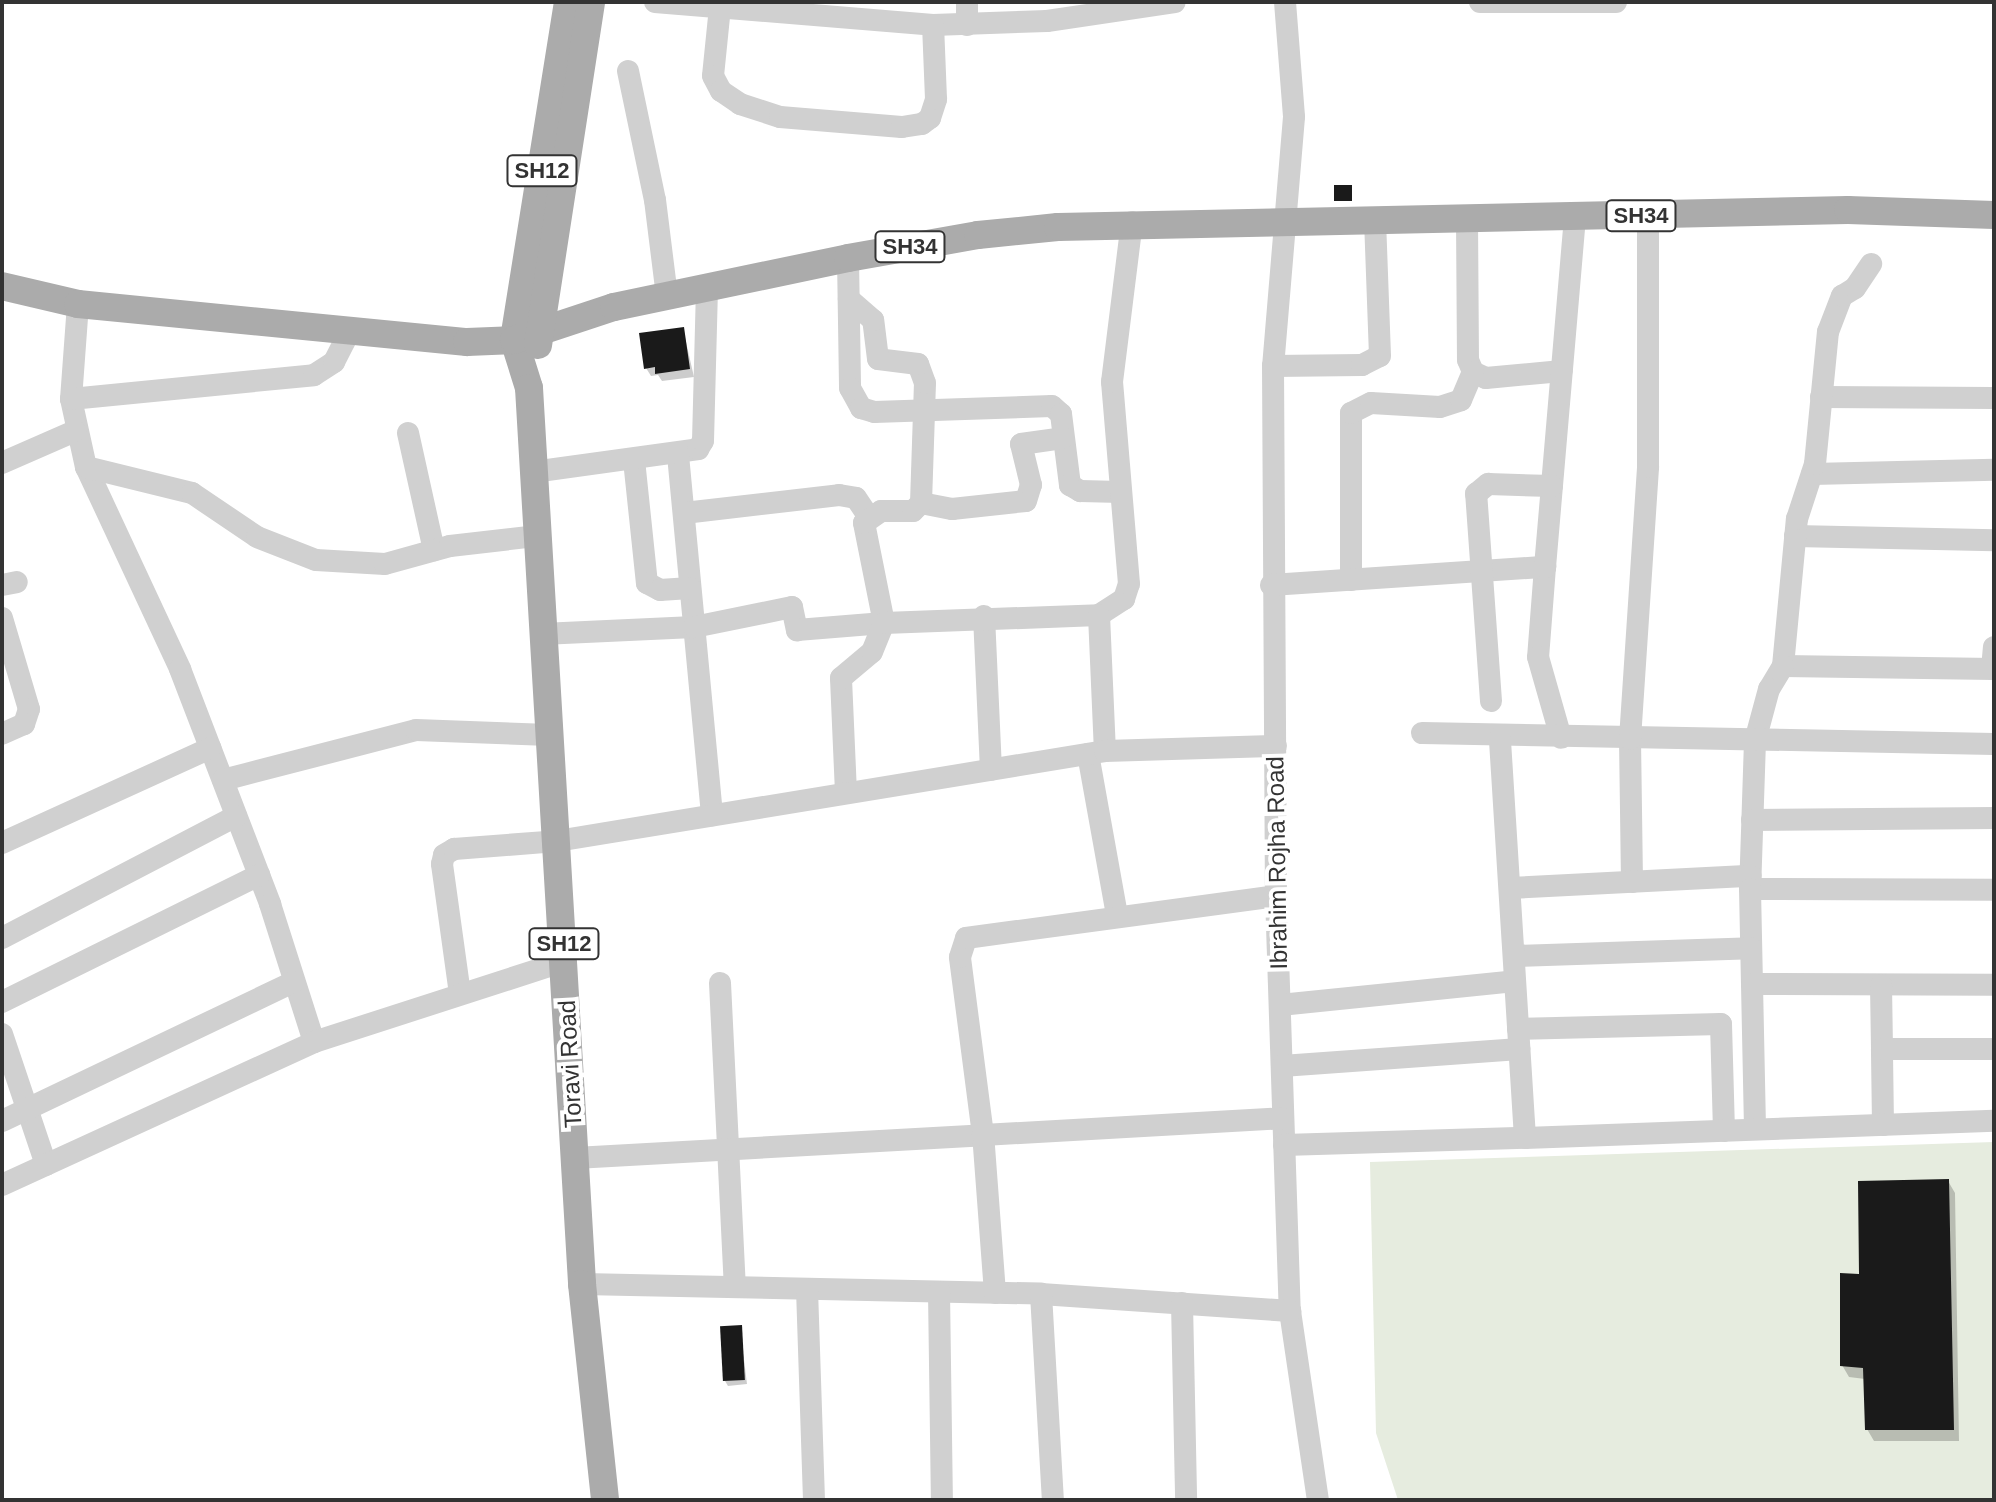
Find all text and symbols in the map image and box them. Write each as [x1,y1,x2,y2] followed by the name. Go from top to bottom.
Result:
[506,153,578,189] road number: SH12
[1605,198,1677,234] road number: SH34
[874,229,946,265] road number: SH34
[1261,756,1293,970] street label: Ibrahim Rojha Road
[528,926,600,962] road number: SH12
[552,999,588,1129] street label: Toravi Road

